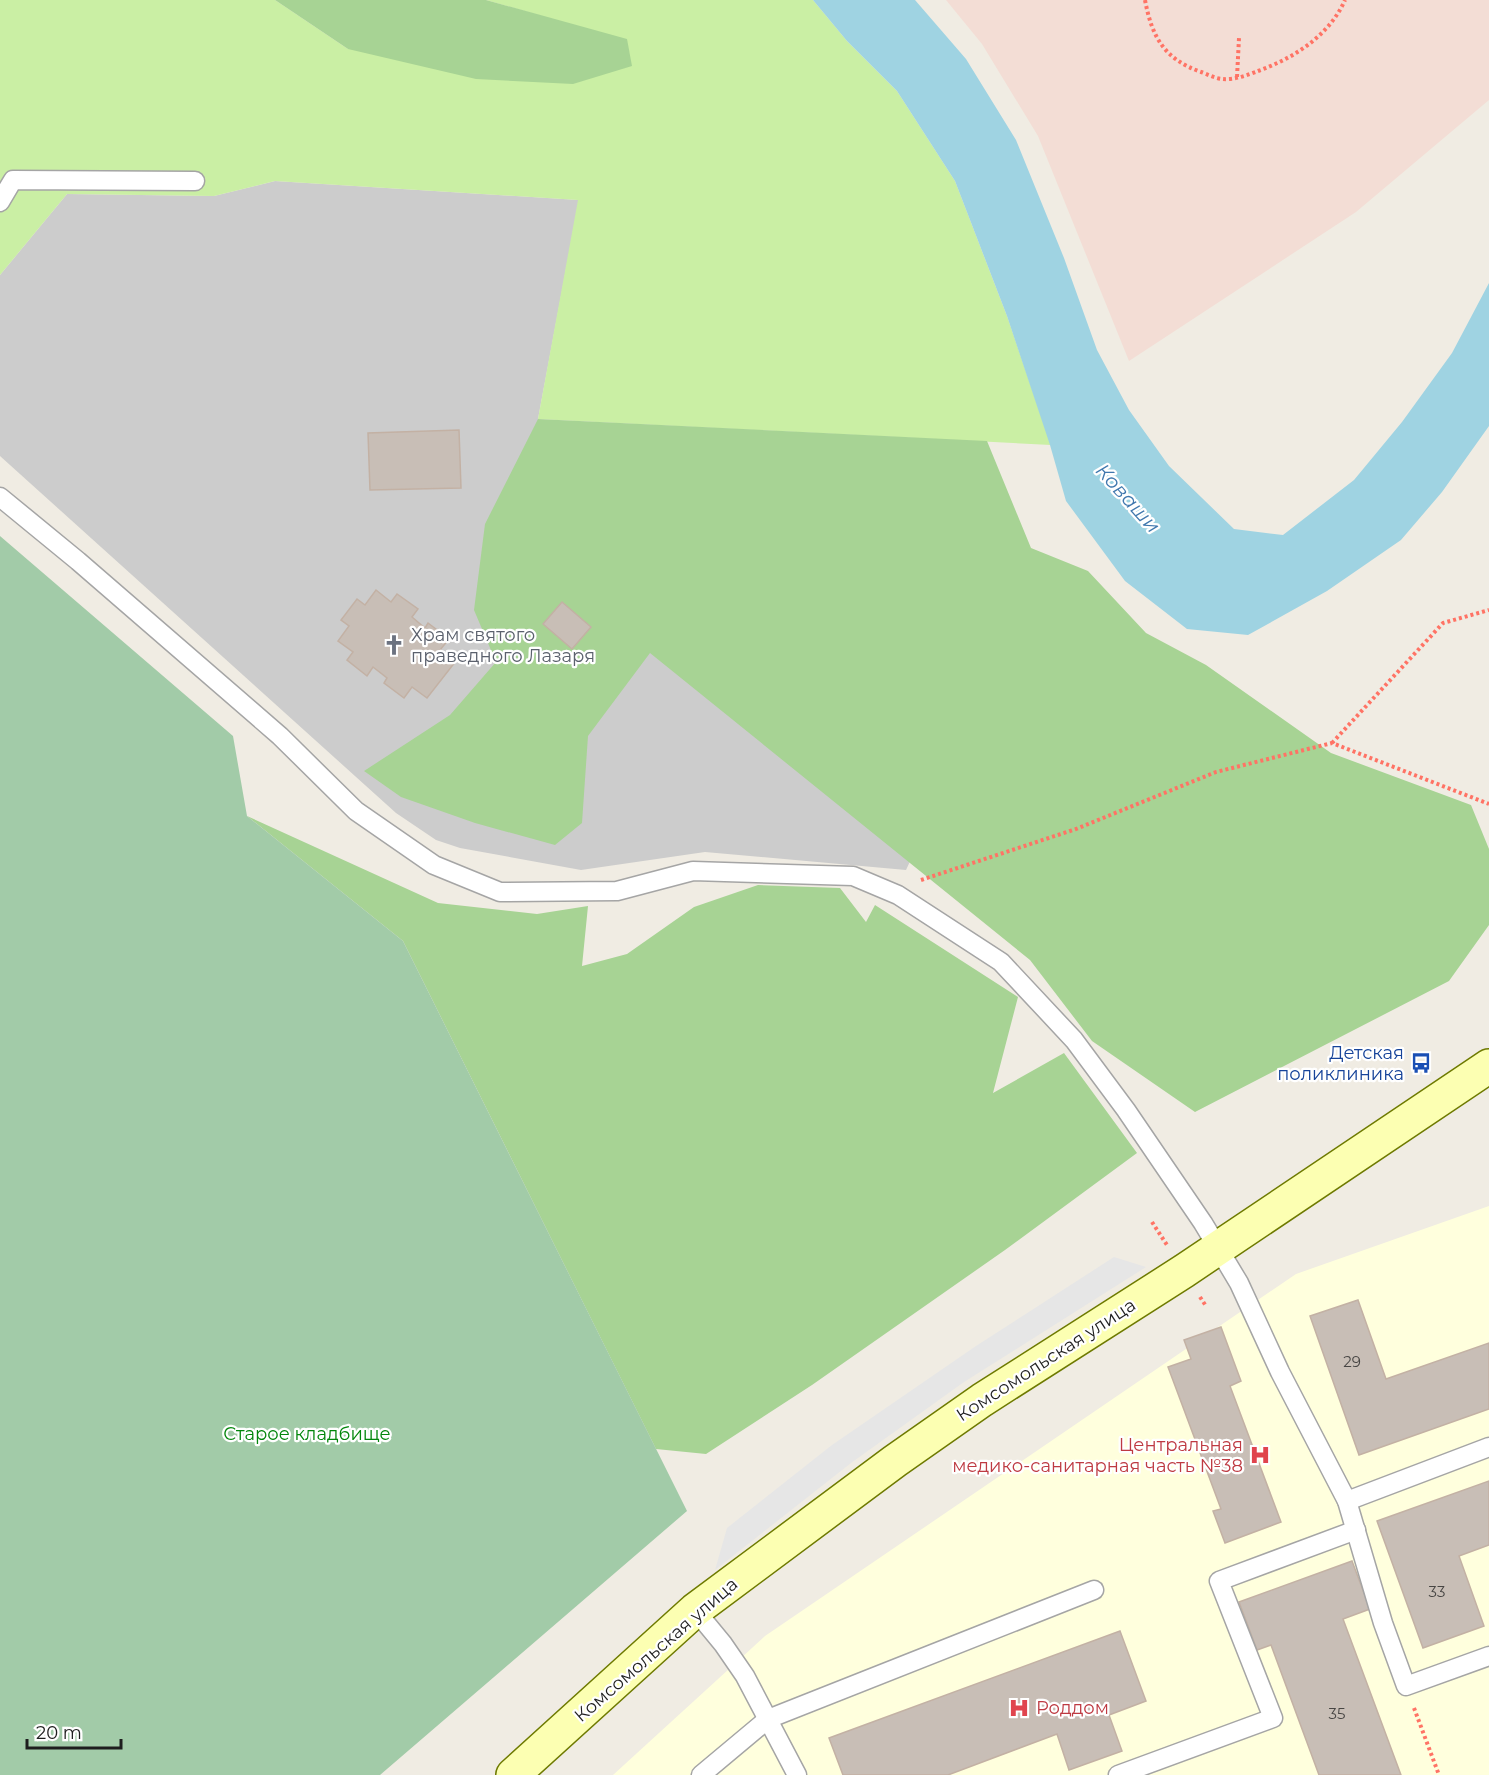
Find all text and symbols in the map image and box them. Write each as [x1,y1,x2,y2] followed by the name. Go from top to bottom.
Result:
[1091,459,1165,537] water label: Коваши
[411,624,595,667] place label: Храм святого праведного Лазаря
[382,633,406,657] church icon: Храм святого праведного Лазаря
[1277,1042,1404,1085] place label: Детская поликлиника
[1409,1051,1433,1075] bus stop icon: Детская поликлиника
[952,1294,1140,1426] street label: Комсомольская улица
[1343,1352,1361,1371] house number: 29
[223,1423,391,1445] park label: Старое кладбище
[952,1434,1243,1477] place label: Центральная медико-санитарная часть №38
[1248,1443,1272,1467] hospital icon: Центральная медико-санитарная часть №38
[570,1573,742,1727] street label: Комсомольская улица
[1429,1582,1445,1601] house number: 33
[1007,1696,1031,1720] hospital icon: Роддом
[1036,1697,1109,1719] place label: Роддом
[1329,1704,1345,1723] house number: 35
[27,1712,122,1750] scale bar
[36,1722,82,1744] text: 20 m

